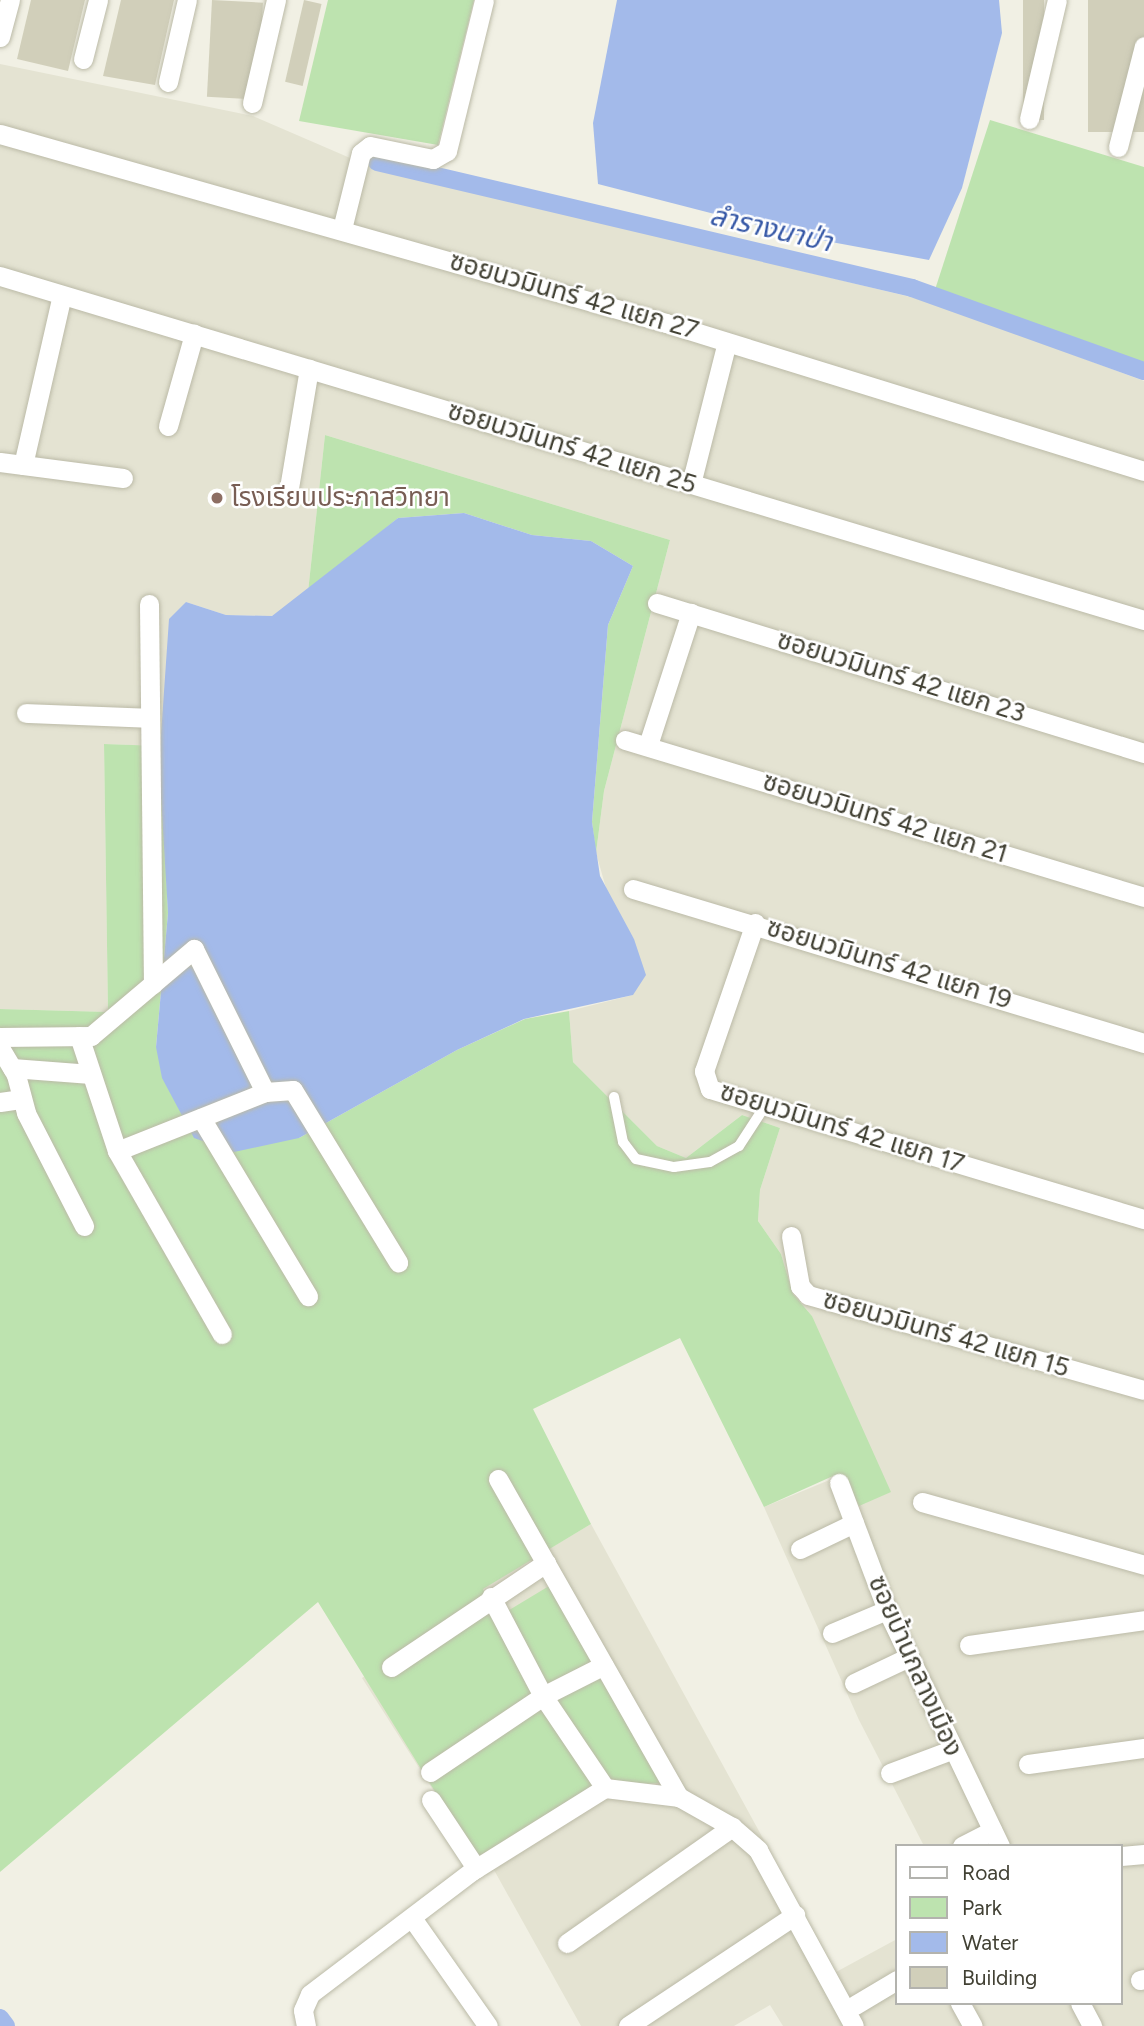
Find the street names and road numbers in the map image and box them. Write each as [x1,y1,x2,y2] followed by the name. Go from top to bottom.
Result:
[446,246,702,346] street label: ซอยนวมินทร์ 42 แยก 27
[444,395,700,501] street label: ซอยนวมินทร์ 42 แยก 25
[773,624,1029,730] street label: ซอยนวมินทร์ 42 แยก 23
[759,766,1011,870] street label: ซอยนวมินทร์ 42 แยก 21
[763,912,1015,1016] street label: ซอยนวมินทร์ 42 แยก 19
[716,1076,968,1180] street label: ซอยนวมินทร์ 42 แยก 17
[819,1284,1073,1384] street label: ซอยนวมินทร์ 42 แยก 15
[861,1571,969,1761] street label: ซอยบ้านกลางเมือง

